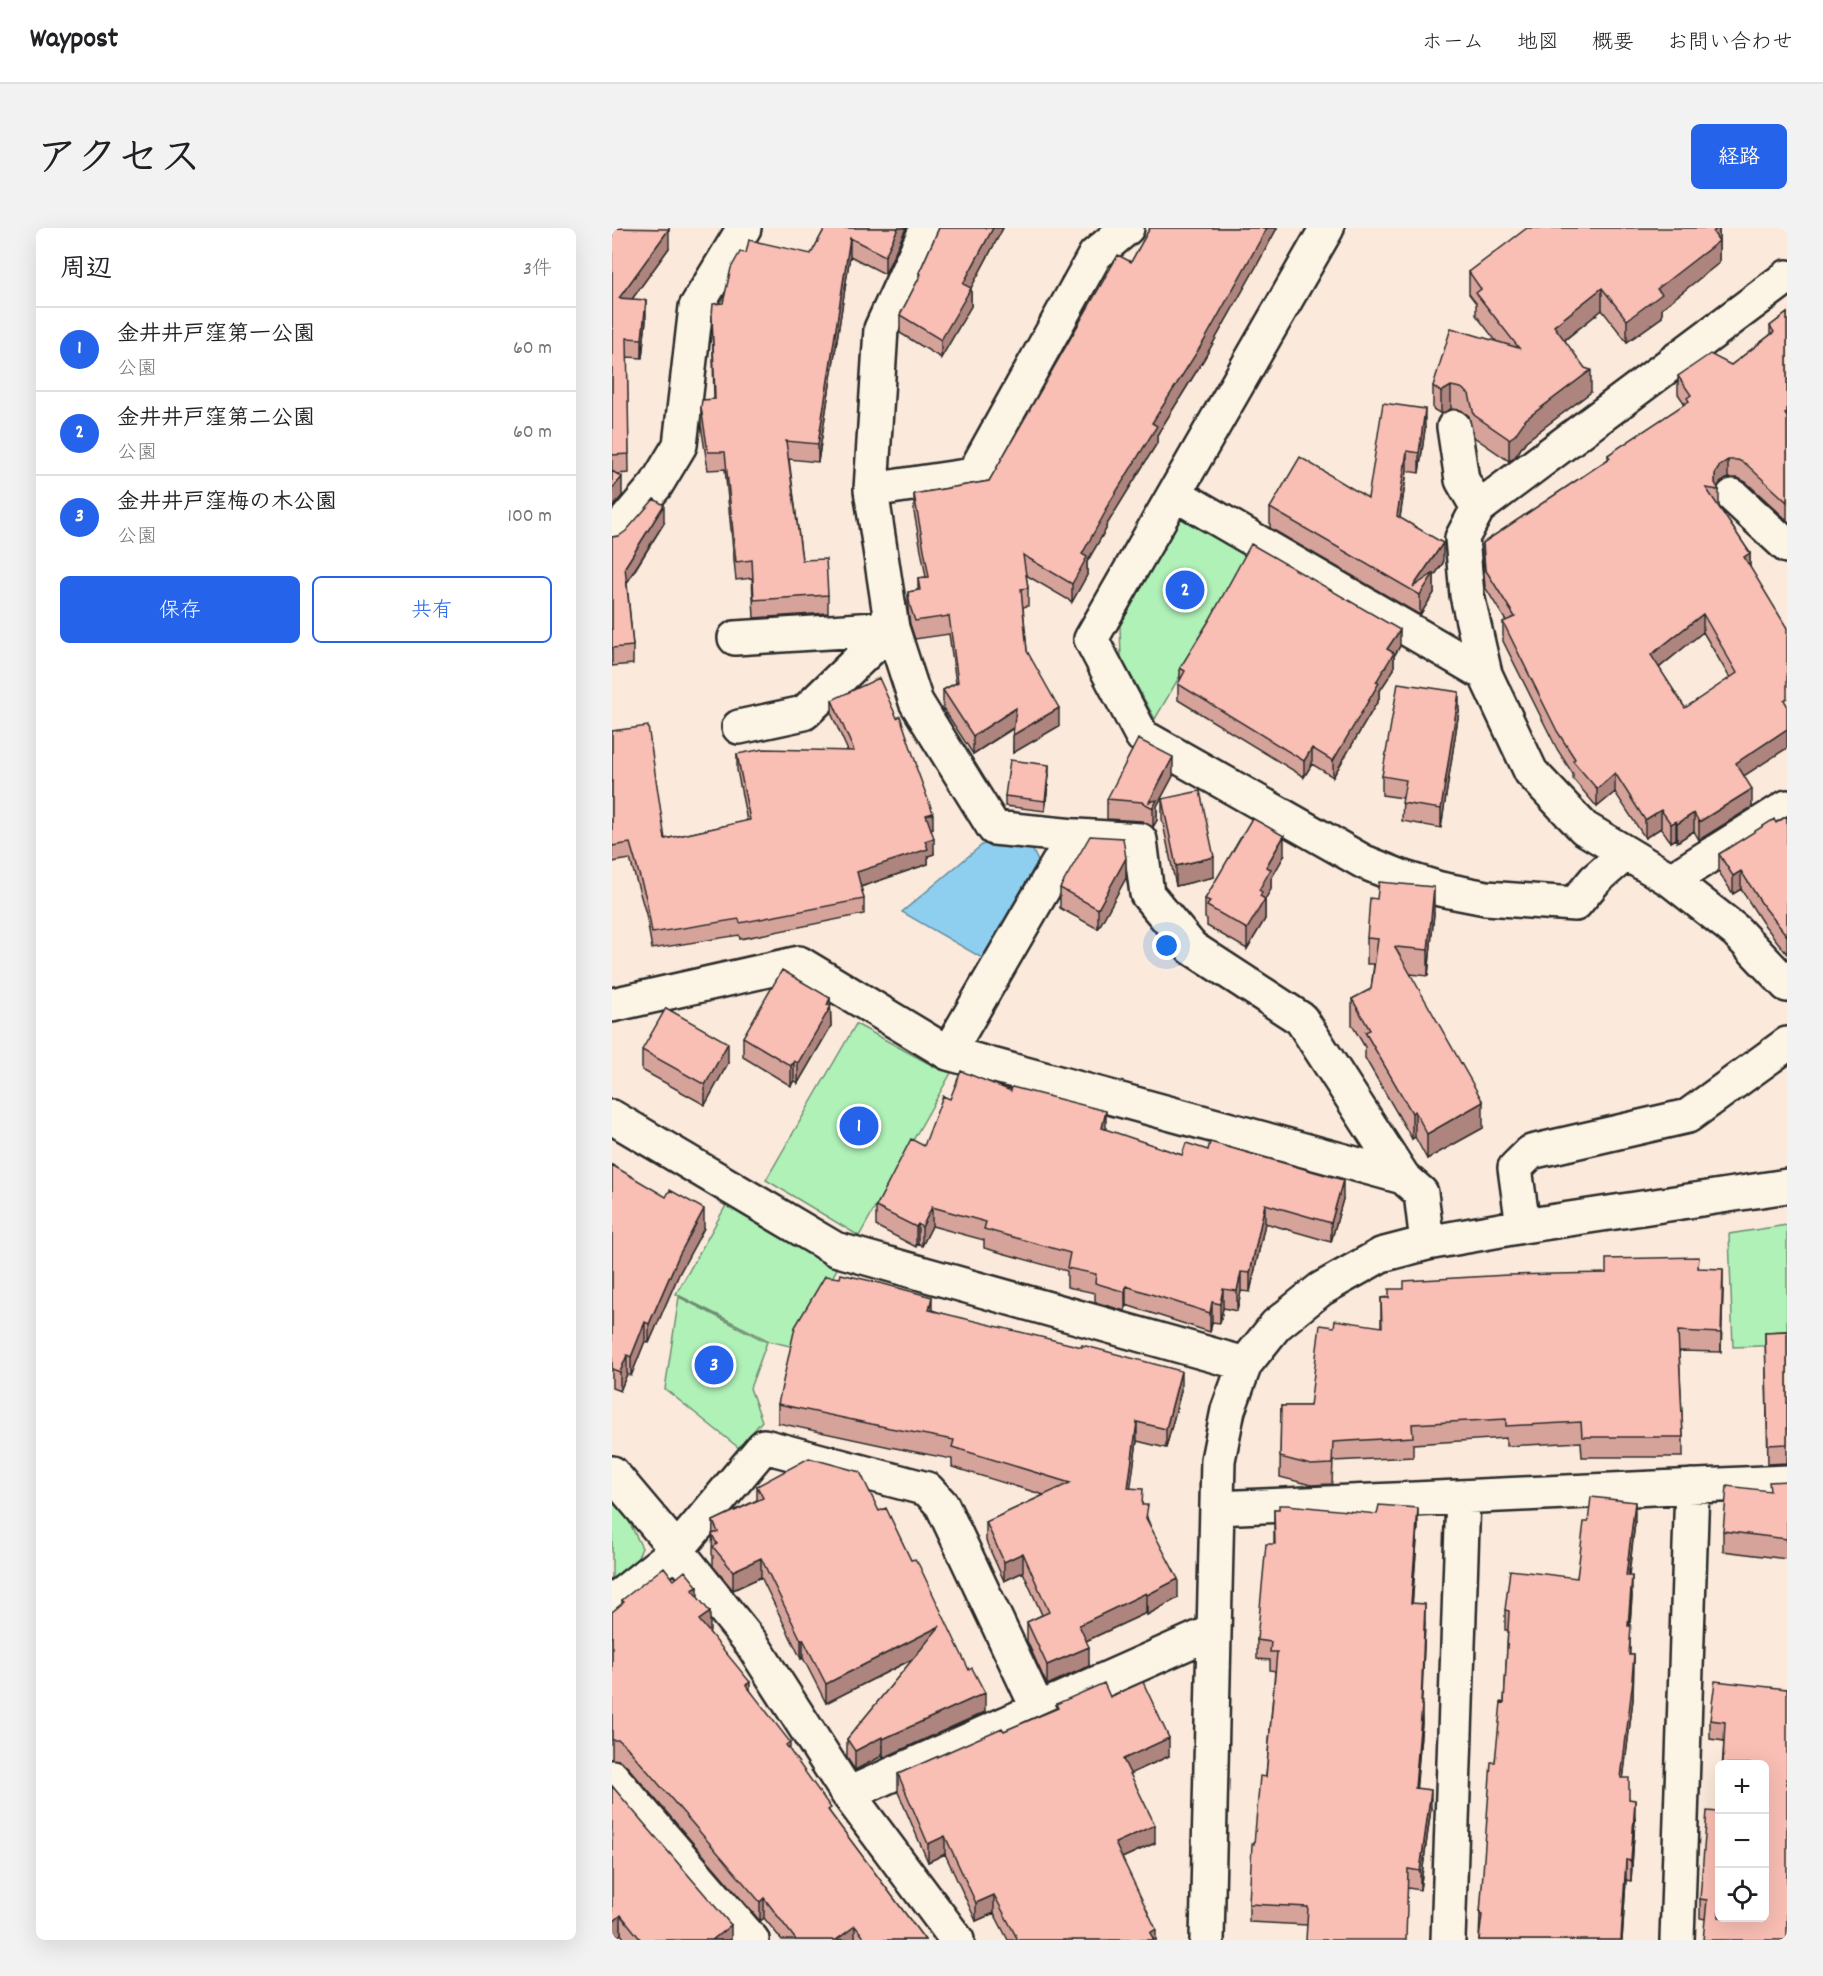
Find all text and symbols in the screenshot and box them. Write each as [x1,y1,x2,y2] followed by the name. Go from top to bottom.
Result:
[30,21,118,61] text: Waypost
[1422,29,1484,59] text: ホーム
[1517,29,1559,59] text: 地図
[1592,29,1634,59] text: 概要
[1667,29,1793,59] text: お問い合わせ
[1691,124,1787,189] button: 経路
[36,132,201,192] text: アクセス
[60,252,112,289] text: 周辺
[523,256,552,284] text: 3件
[117,320,315,351] text: 金井井戸窪第一公園
[77,335,82,363] text: 1
[513,335,552,363] text: 60 m
[117,356,157,384] text: 公園
[117,404,315,435] text: 金井井戸窪第二公園
[75,419,84,447] text: 2
[513,419,552,447] text: 60 m
[117,440,157,468] text: 公園
[117,488,337,519] text: 金井井戸窪梅の木公園
[75,503,84,531] text: 3
[508,503,552,531] text: 100 m
[117,524,157,552] text: 公園
[1166,568,1204,613] pin: 2
[60,576,300,643] button: 保存
[312,576,552,643] button: 共有
[1152,931,1181,960] your location
[840,1104,878,1148] pin: 1
[694,1342,734,1388] pin: 3
[1715,1760,1769,1922] map controls
[1715,1760,1769,1814] button: +
[1715,1814,1769,1868] button: −
[1715,1868,1769,1922] button: locate

